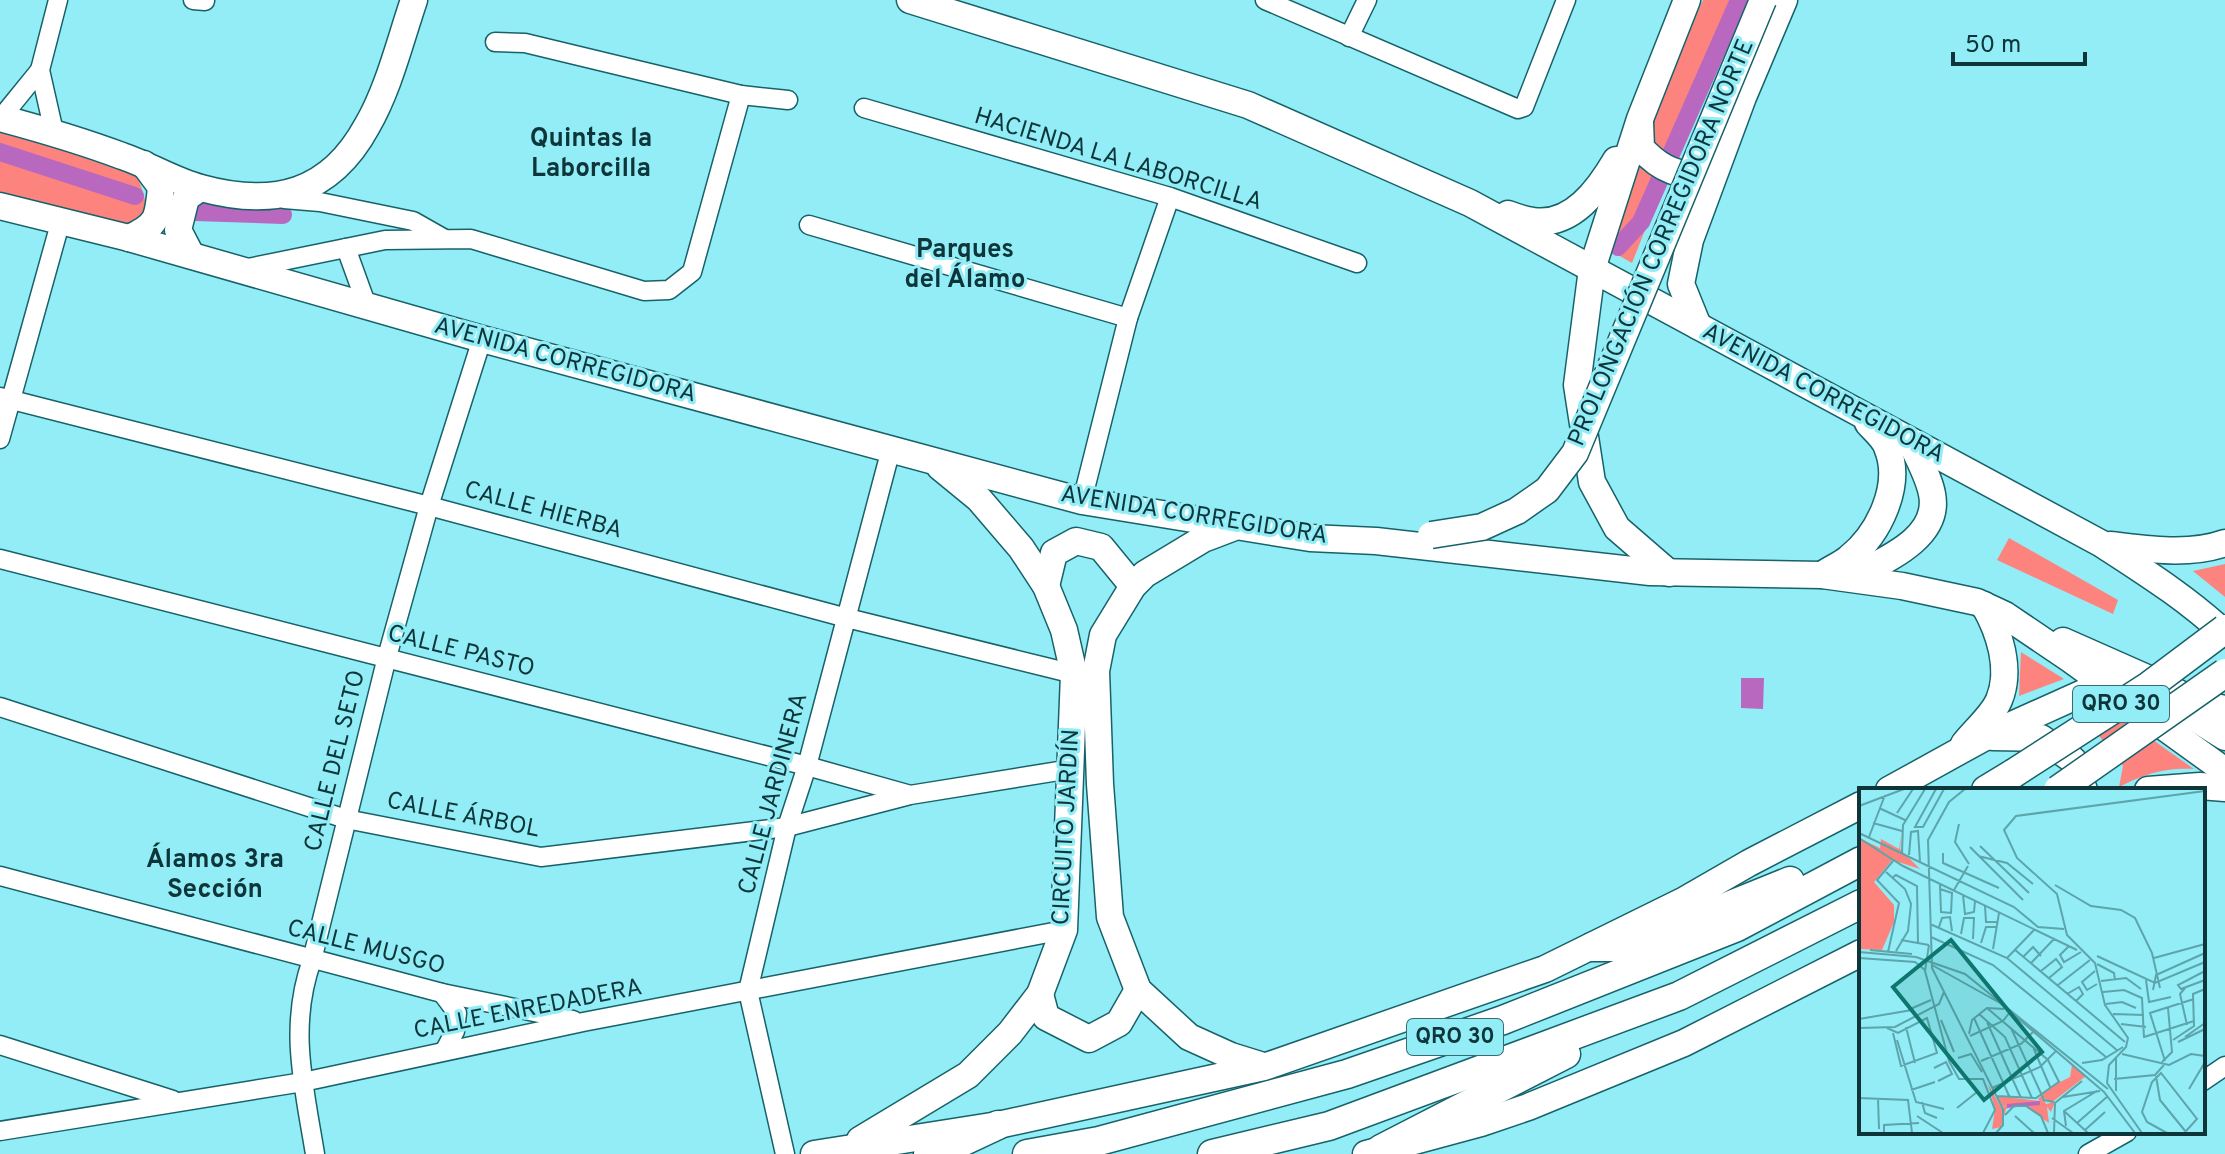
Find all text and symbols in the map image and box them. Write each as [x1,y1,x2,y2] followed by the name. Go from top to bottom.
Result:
[1953,16,2085,66] scale bar
[1965,31,2021,61] text: 50 m
[1561,34,1762,451] street label: PROLONGACIÓN CORREGIDORA NORTE
[970,102,1266,218] street label: HACIENDA LA LABORCILLA
[530,123,652,186] district label: Quintas la Laborcilla
[905,234,1025,297] district label: Parques del Álamo
[431,312,699,410] street label: AVENIDA CORREGIDORA
[1697,317,1949,471] street label: AVENIDA CORREGIDORA
[461,475,625,547] street label: CALLE HIERBA
[1058,480,1330,552] street label: AVENIDA CORREGIDORA
[384,619,538,685] street label: CALLE PASTO
[299,667,373,855] street label: CALLE DEL SETO
[2073,686,2169,722] road number: QRO 30
[733,690,815,898] street label: CALLE JARDINERA
[1045,728,1087,926] street label: CIRCUITO JARDÍN
[384,785,542,846] street label: CALLE ÁRBOL
[1859,788,2205,1134] inset map
[146,842,284,907] district label: Álamos 3ra Sección
[284,914,448,982] street label: CALLE MUSGO
[411,973,645,1047] street label: CALLE ENREDADERA
[1407,1019,1503,1055] road number: QRO 30

